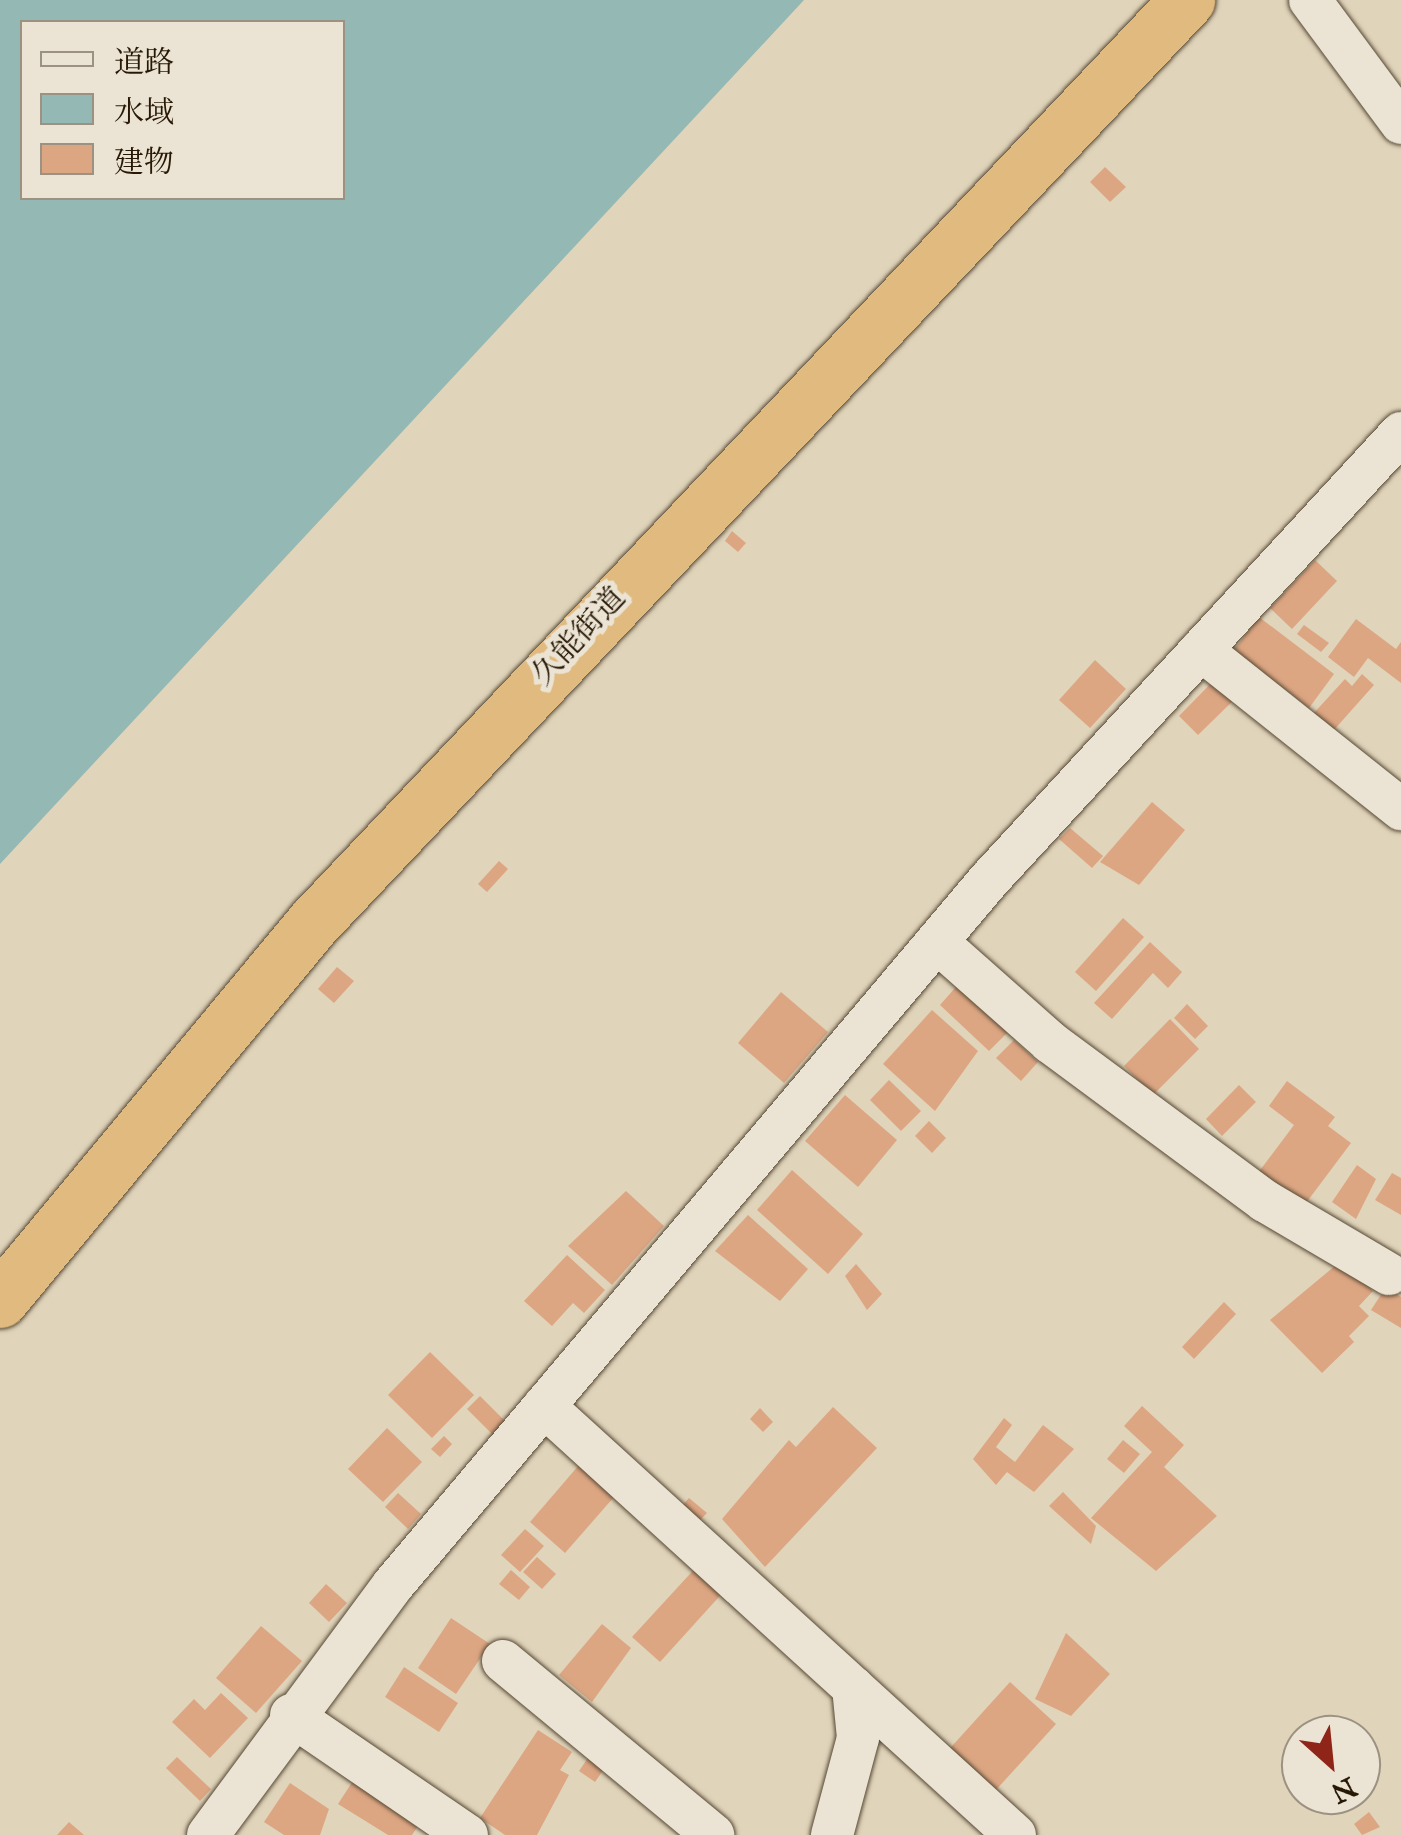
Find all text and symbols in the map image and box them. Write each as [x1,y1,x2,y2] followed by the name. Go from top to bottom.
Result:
[20,20,345,200] legend
[114,44,174,80] text: 道路
[114,94,174,130] text: 水域
[114,144,174,180] text: 建物
[524,580,632,692] street label: 久能街道
[1281,1715,1381,1815] north arrow
[1325,1769,1362,1811] text: N

